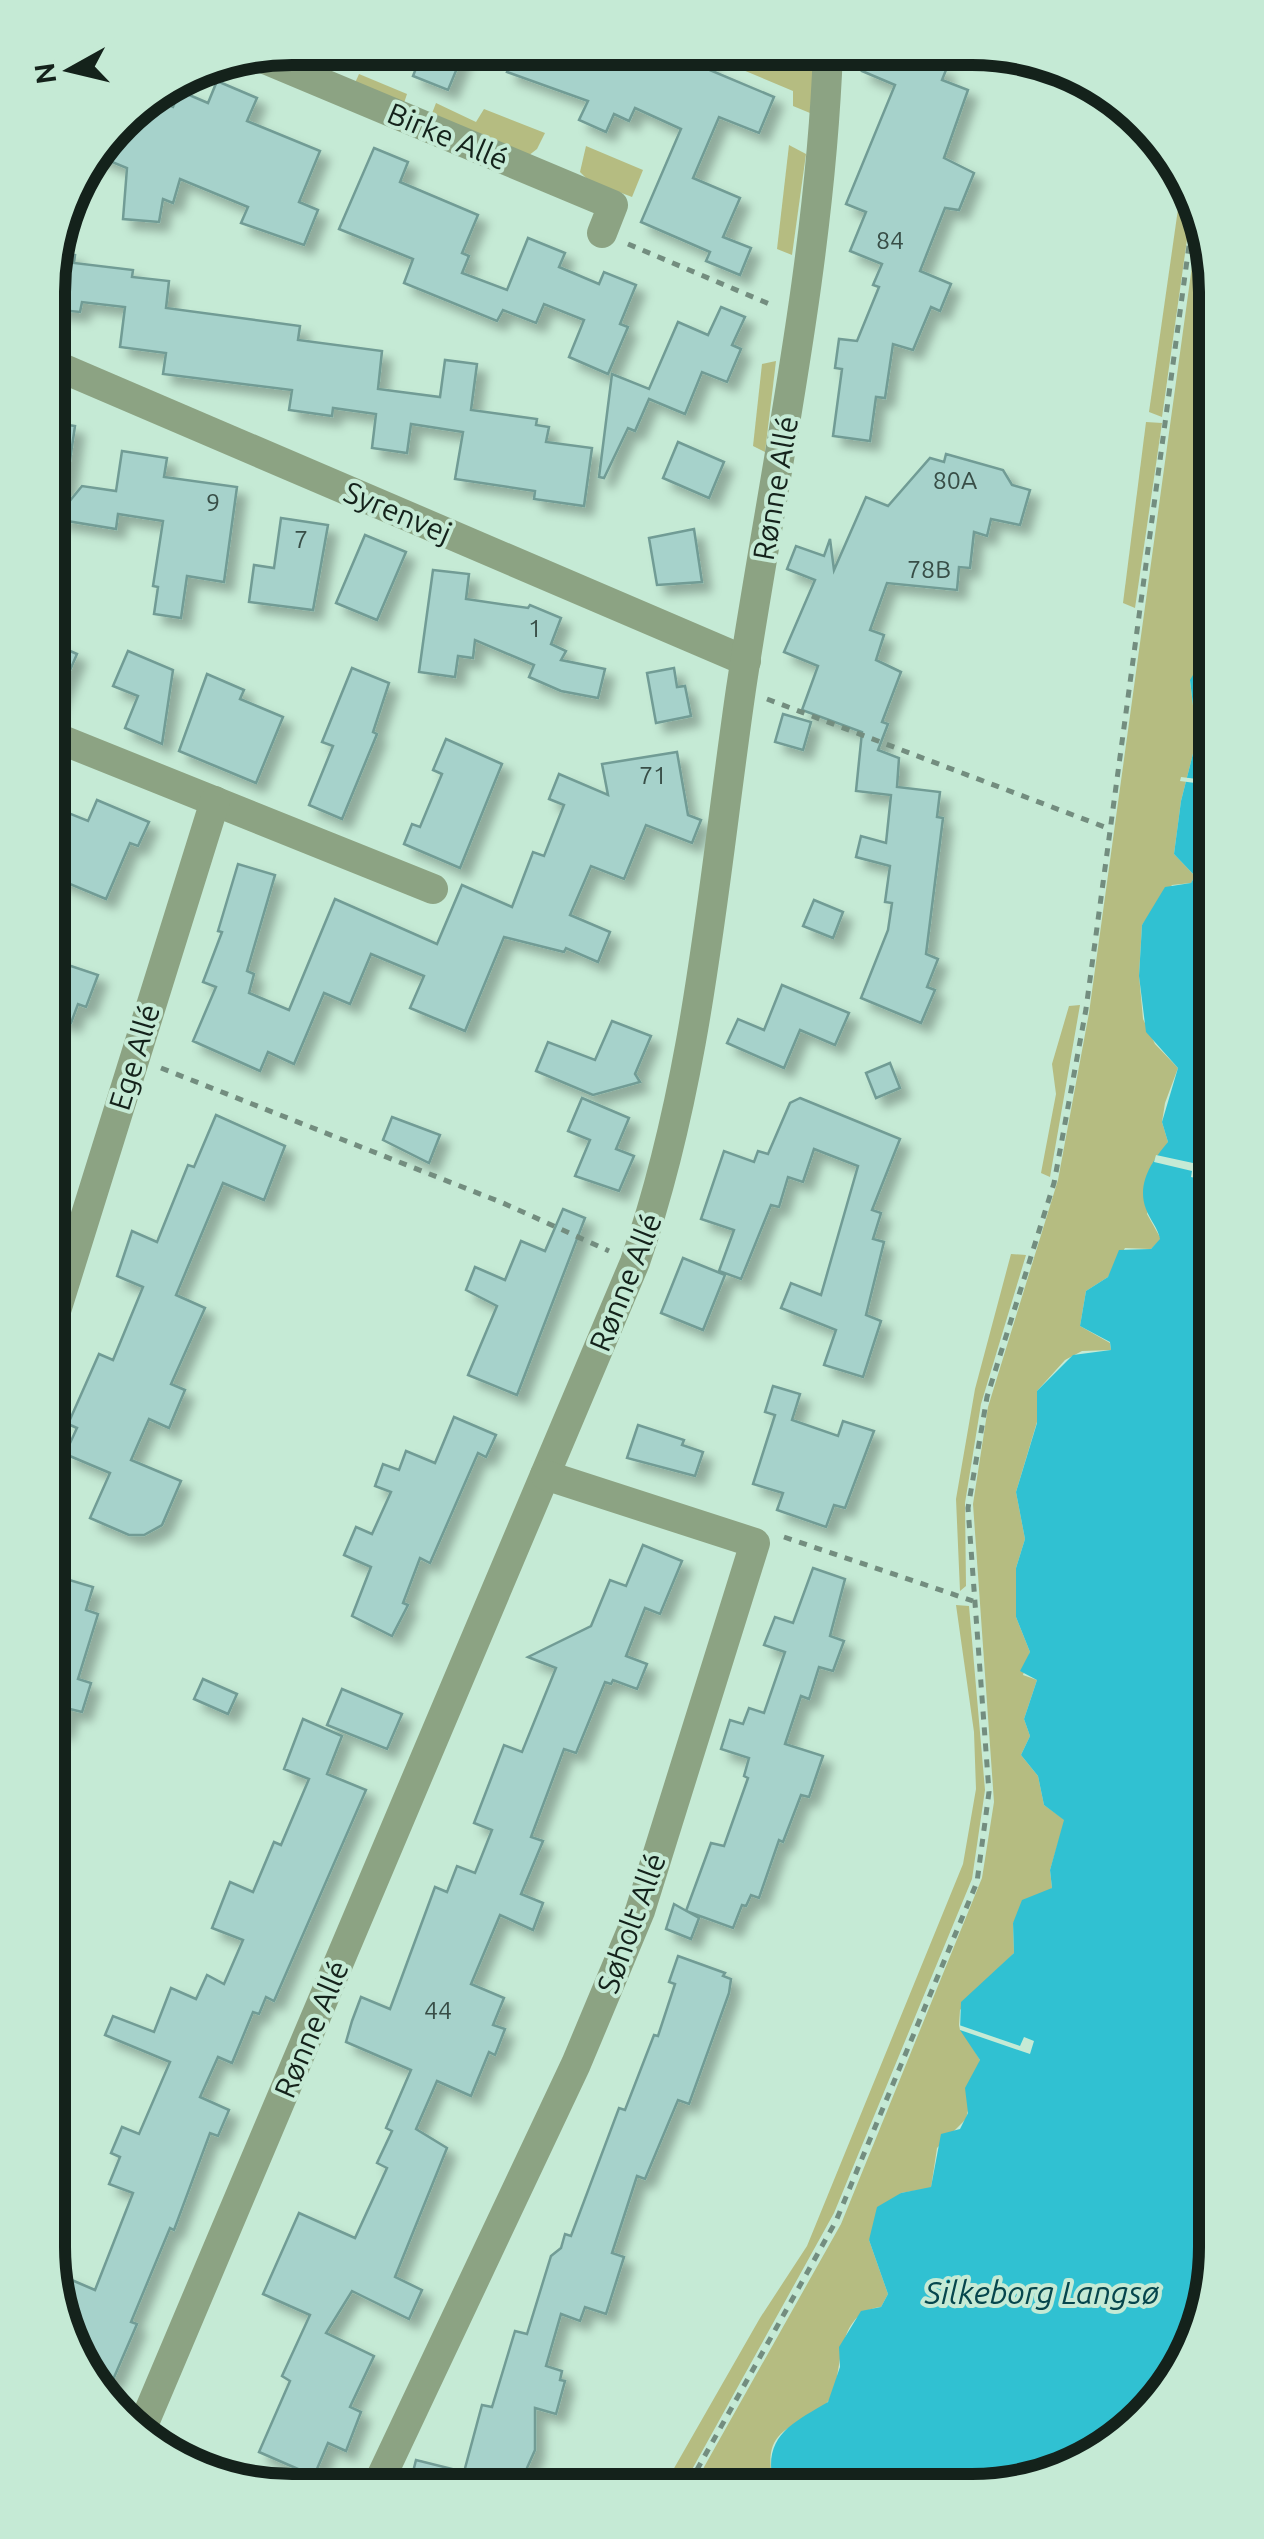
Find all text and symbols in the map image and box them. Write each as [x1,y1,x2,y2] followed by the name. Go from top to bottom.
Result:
[20,20,120,120] north arrow
[28,61,62,86] text: N
[383,95,513,177] street label: Birke Allé
[876,226,904,254] house number: 84
[746,413,804,563] street label: Rønne Allé
[933,466,977,494] house number: 80A
[339,474,457,550] street label: Syrenvej
[206,488,220,516] house number: 9
[294,525,308,553] house number: 7
[907,555,951,583] house number: 78B
[528,614,542,642] house number: 1
[639,761,667,789] house number: 71
[102,1000,166,1114] street label: Ege Allé
[582,1208,668,1356] street label: Rønne Allé
[590,1848,672,1998] street label: Søholt Allé
[267,1955,355,2103] street label: Rønne Allé
[424,1996,452,2024] house number: 44
[924,2274,1160,2310] water label: Silkeborg Langsø

